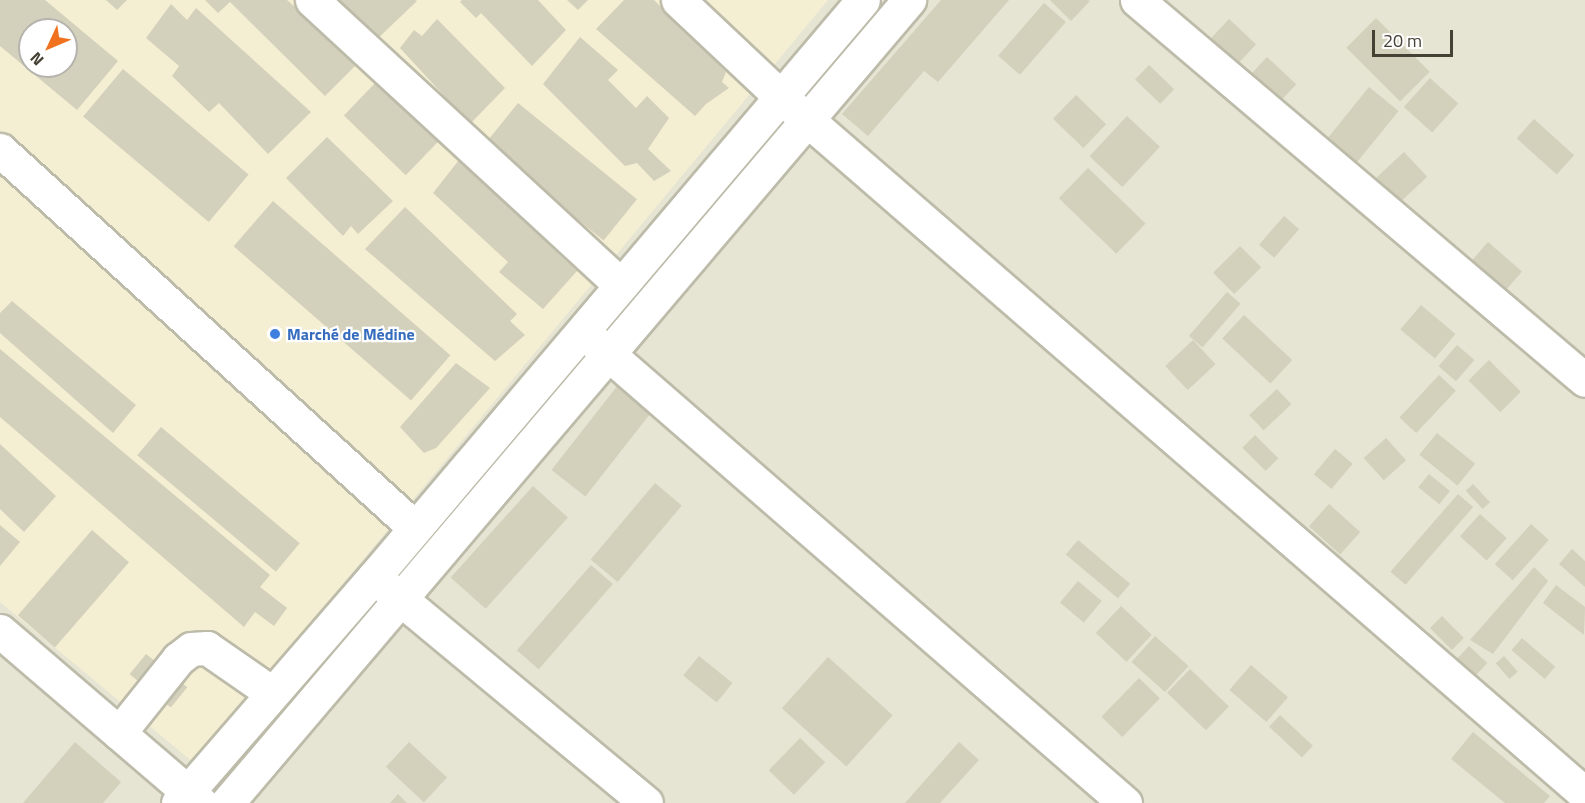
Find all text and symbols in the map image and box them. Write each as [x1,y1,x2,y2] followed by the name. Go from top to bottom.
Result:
[18,18,78,78] north arrow
[1375,18,1456,56] scale bar
[1383,27,1422,54] text: 20 m
[24,47,49,71] text: N
[287,324,415,344] place label: Marché de Médine
[268,327,282,341] marker: Marché de Médine

